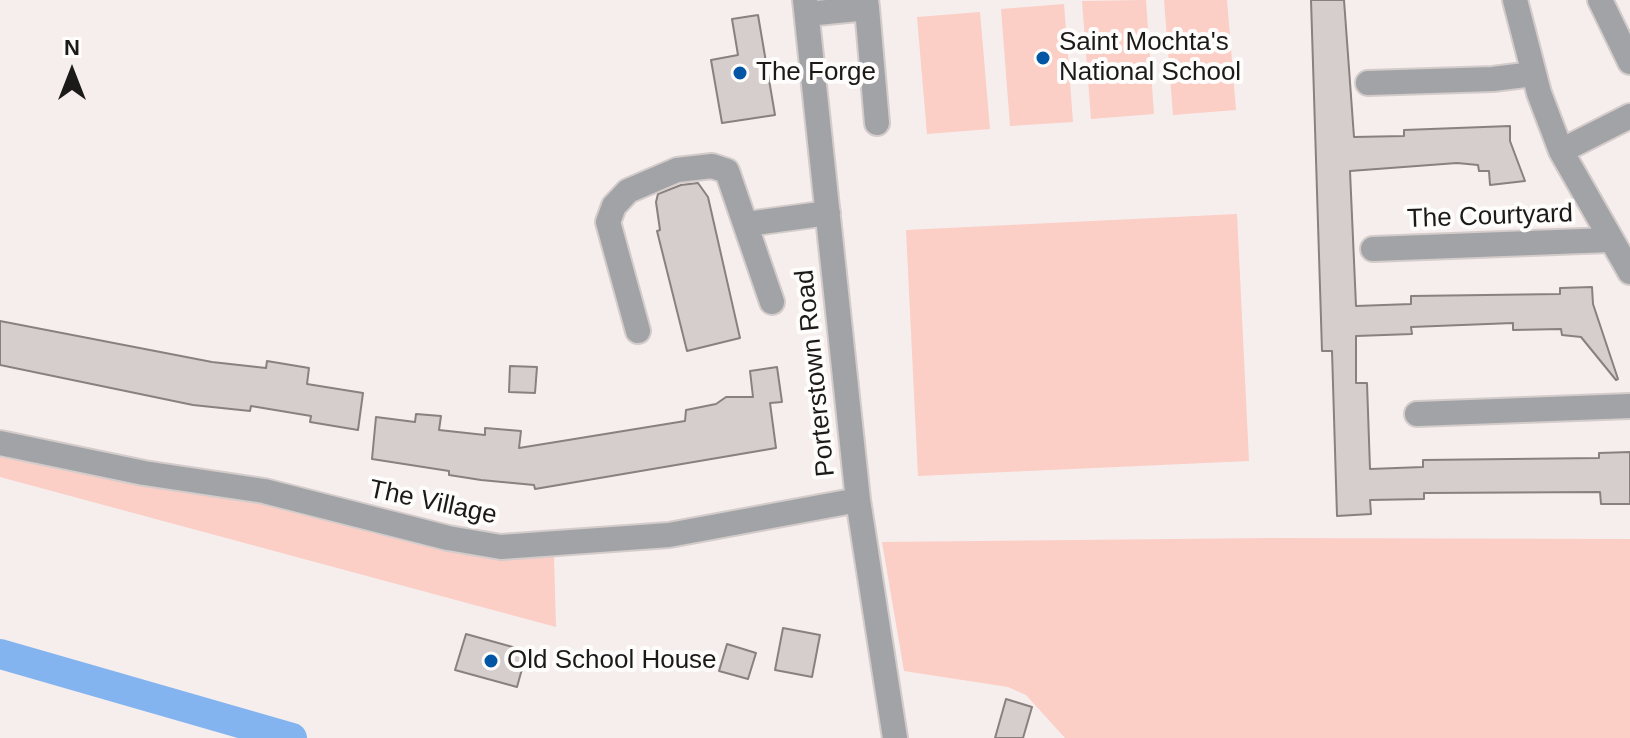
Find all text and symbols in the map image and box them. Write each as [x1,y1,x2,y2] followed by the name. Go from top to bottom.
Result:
[1059,27,1241,88] place label: Saint Mochta's National School
[32,32,112,112] north arrow
[64,35,80,60] text: N
[1034,49,1052,67] marker: Saint Mochta's National School
[756,57,876,89] place label: The Forge
[731,64,749,82] marker: The Forge
[1406,199,1574,235] street label: The Courtyard
[790,268,842,478] street label: Porterstown Road
[366,474,500,532] street label: The Village
[507,645,717,677] place label: Old School House
[482,652,500,670] marker: Old School House

